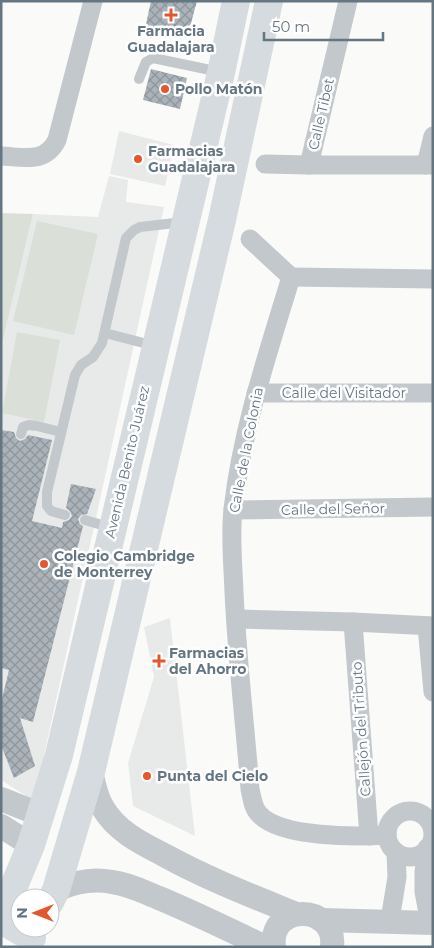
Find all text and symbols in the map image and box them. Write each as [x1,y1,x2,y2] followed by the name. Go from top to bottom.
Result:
[165,9,177,21] marker: Farmacia Guadalajara
[264,10,383,42] scale bar
[272,17,310,36] text: 50 m
[127,22,215,56] place label: Farmacia Guadalajara
[304,76,338,152] street label: Calle Tibet
[175,80,263,98] place label: Pollo Matón
[159,83,171,95] marker: Pollo Matón
[148,142,235,176] place label: Farmacias Guadalajara
[132,153,144,165] marker: Farmacias Guadalajara
[101,384,153,540] street label: Avenida Benito Juárez
[282,384,407,402] street label: Calle del Visitador
[225,386,267,514] street label: Calle de la Colonia
[281,499,386,519] street label: Calle del Señor
[54,547,195,581] place label: Colegio Cambridge de Monterrey
[38,558,50,570] marker: Colegio Cambridge de Monterrey
[169,644,246,678] place label: Farmacias del Ahorro
[153,655,165,667] marker: Farmacias del Ahorro
[347,661,375,797] street label: Callejón del Tributo
[157,767,268,785] place label: Punta del Cielo
[141,770,153,782] marker: Punta del Cielo
[10,888,60,938] north arrow
[13,907,31,919] text: N

